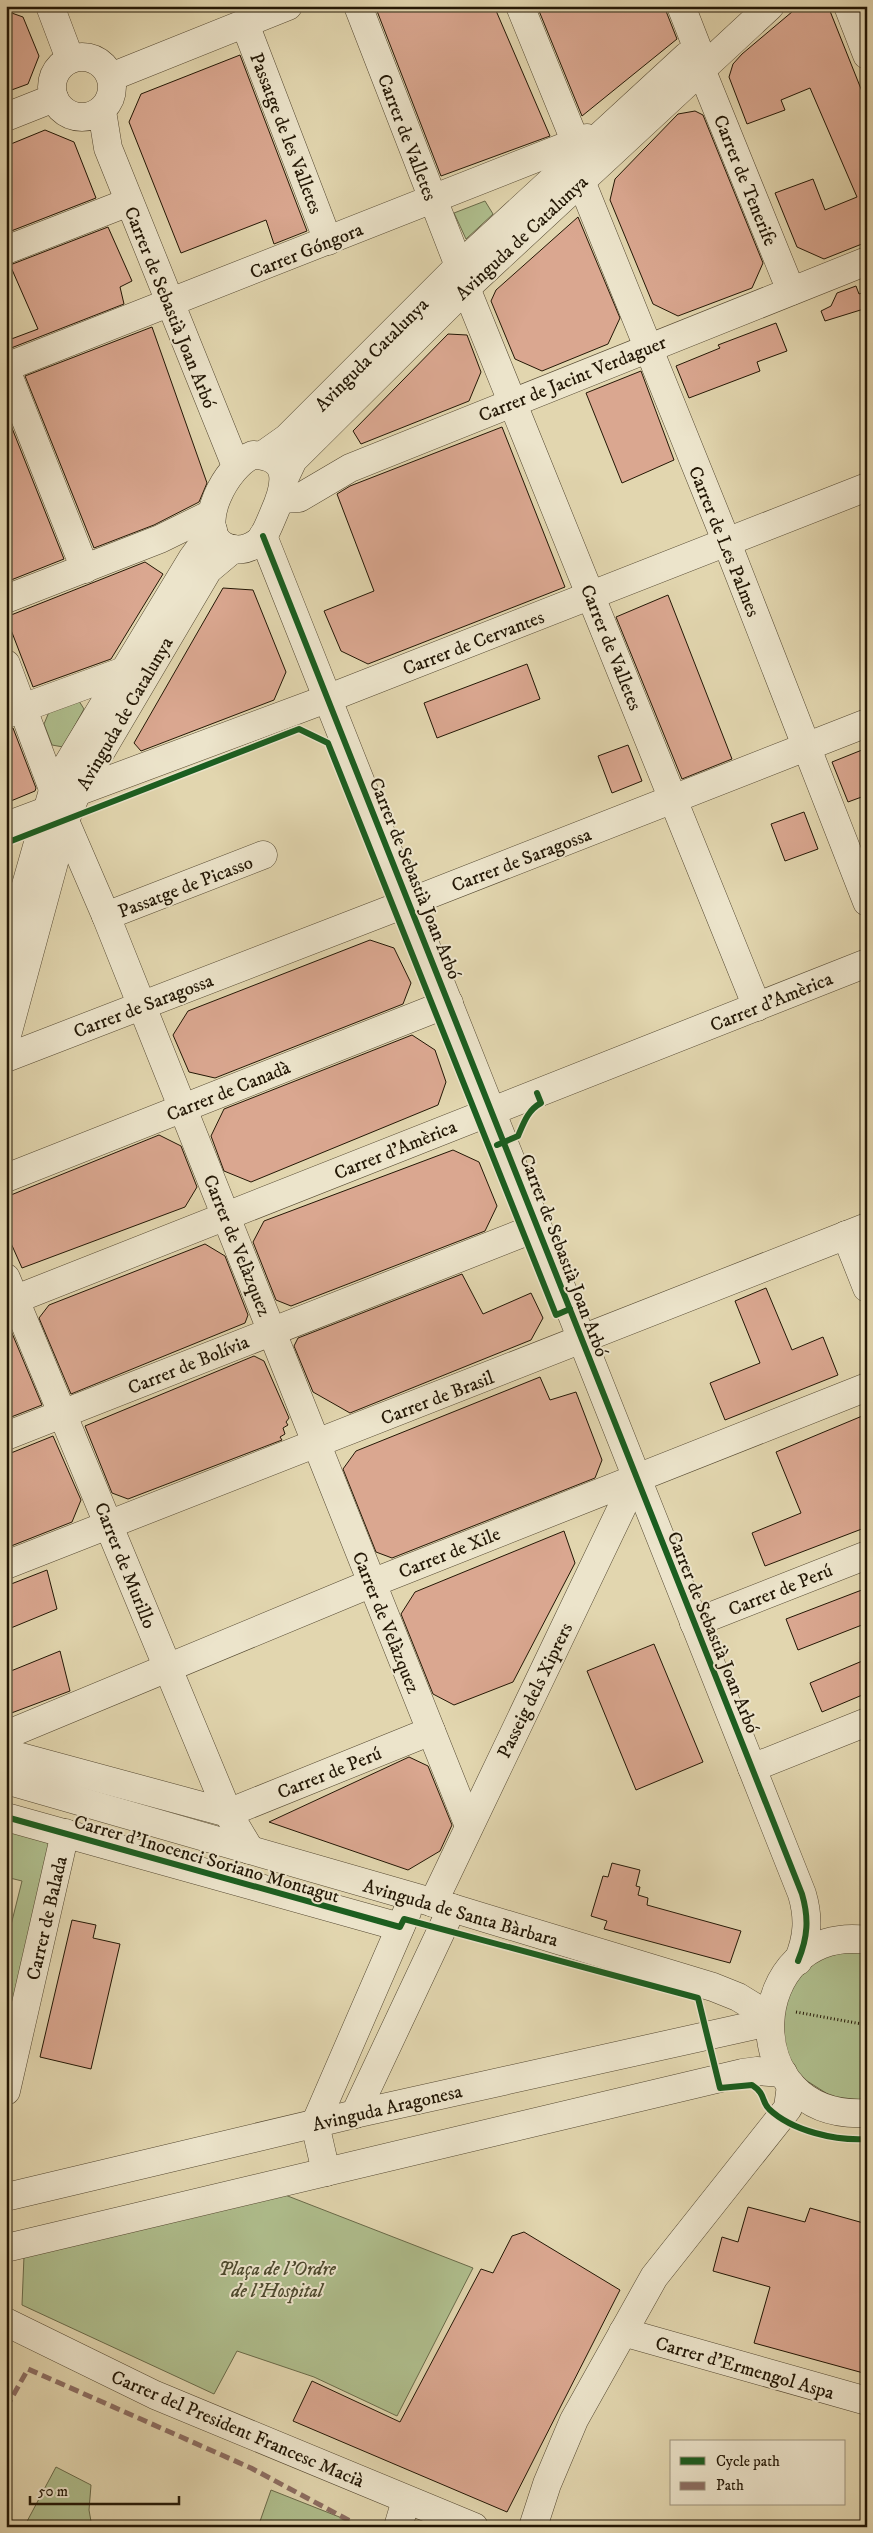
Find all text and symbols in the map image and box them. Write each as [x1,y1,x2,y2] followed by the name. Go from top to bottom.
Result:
[244,50,327,217] street label: Passatge de les Valletes
[372,71,441,204] street label: Carrer de Valletes
[708,112,781,250] street label: Carrer de Tenerife
[451,171,593,305] street label: Avinguda de Catalunya
[119,203,221,412] street label: Carrer de Sebastià Joan Arbó
[247,218,366,285] street label: Carrer Góngora
[310,293,434,417] street label: Avinguda Catalunya
[475,331,670,428] street label: Carrer de Jacint Verdaguer
[683,463,764,620] street label: Carrer de Les Palmes
[575,581,646,714] street label: Carrer de Valletes
[400,606,548,681] street label: Carrer de Cervantes
[72,633,179,794] street label: Avinguda de Catalunya
[364,774,466,983] street label: Carrer de Sebastià Joan Arbó
[448,823,595,898] street label: Carrer de Saragossa
[115,851,256,924] street label: Passatge de Picasso
[707,967,836,1037] street label: Carrer d'Amèrica
[70,969,217,1044] street label: Carrer de Saragossa
[163,1056,294,1127] street label: Carrer de Canadà
[331,1115,460,1185] street label: Carrer d'Amèrica
[514,1151,613,1360] street label: Carrer de Sebastià Joan Arbó
[197,1171,276,1320] street label: Carrer de Velàzquez
[125,1331,252,1400] street label: Carrer de Bolívia
[378,1366,498,1431] street label: Carrer de Brasil
[89,1499,160,1632] street label: Carrer de Murillo
[395,1523,504,1584] street label: Carrer de Xile
[662,1528,764,1737] street label: Carrer de Sebastià Joan Arbó
[346,1548,425,1697] street label: Carrer de Velàzquez
[725,1559,836,1622] street label: Carrer de Perú
[493,1619,578,1762] street label: Passeig dels Xiprers
[274,1742,385,1805] street label: Carrer de Perú
[71,1810,342,1908] street label: Carrer d'Inocenci Soriano Montagut
[22,1854,73,1983] street label: Carrer de Balada
[360,1875,561,1952] street label: Avinguda de Santa Bàrbara
[310,2080,464,2137] street label: Avinguda Aragonesa
[218,2258,336,2304] park label: Plaça de l'Ordre de l'Hospital
[653,2332,837,2405] street label: Carrer d'Ermengol Aspa
[108,2366,367,2493] street label: Carrer del President Francesc Macià
[670,2440,846,2506] legend
[716,2452,780,2471] text: Cycle path
[30,2473,179,2505] scale bar
[716,2476,744,2495] text: Path
[38,2482,68,2501] text: 50 m

